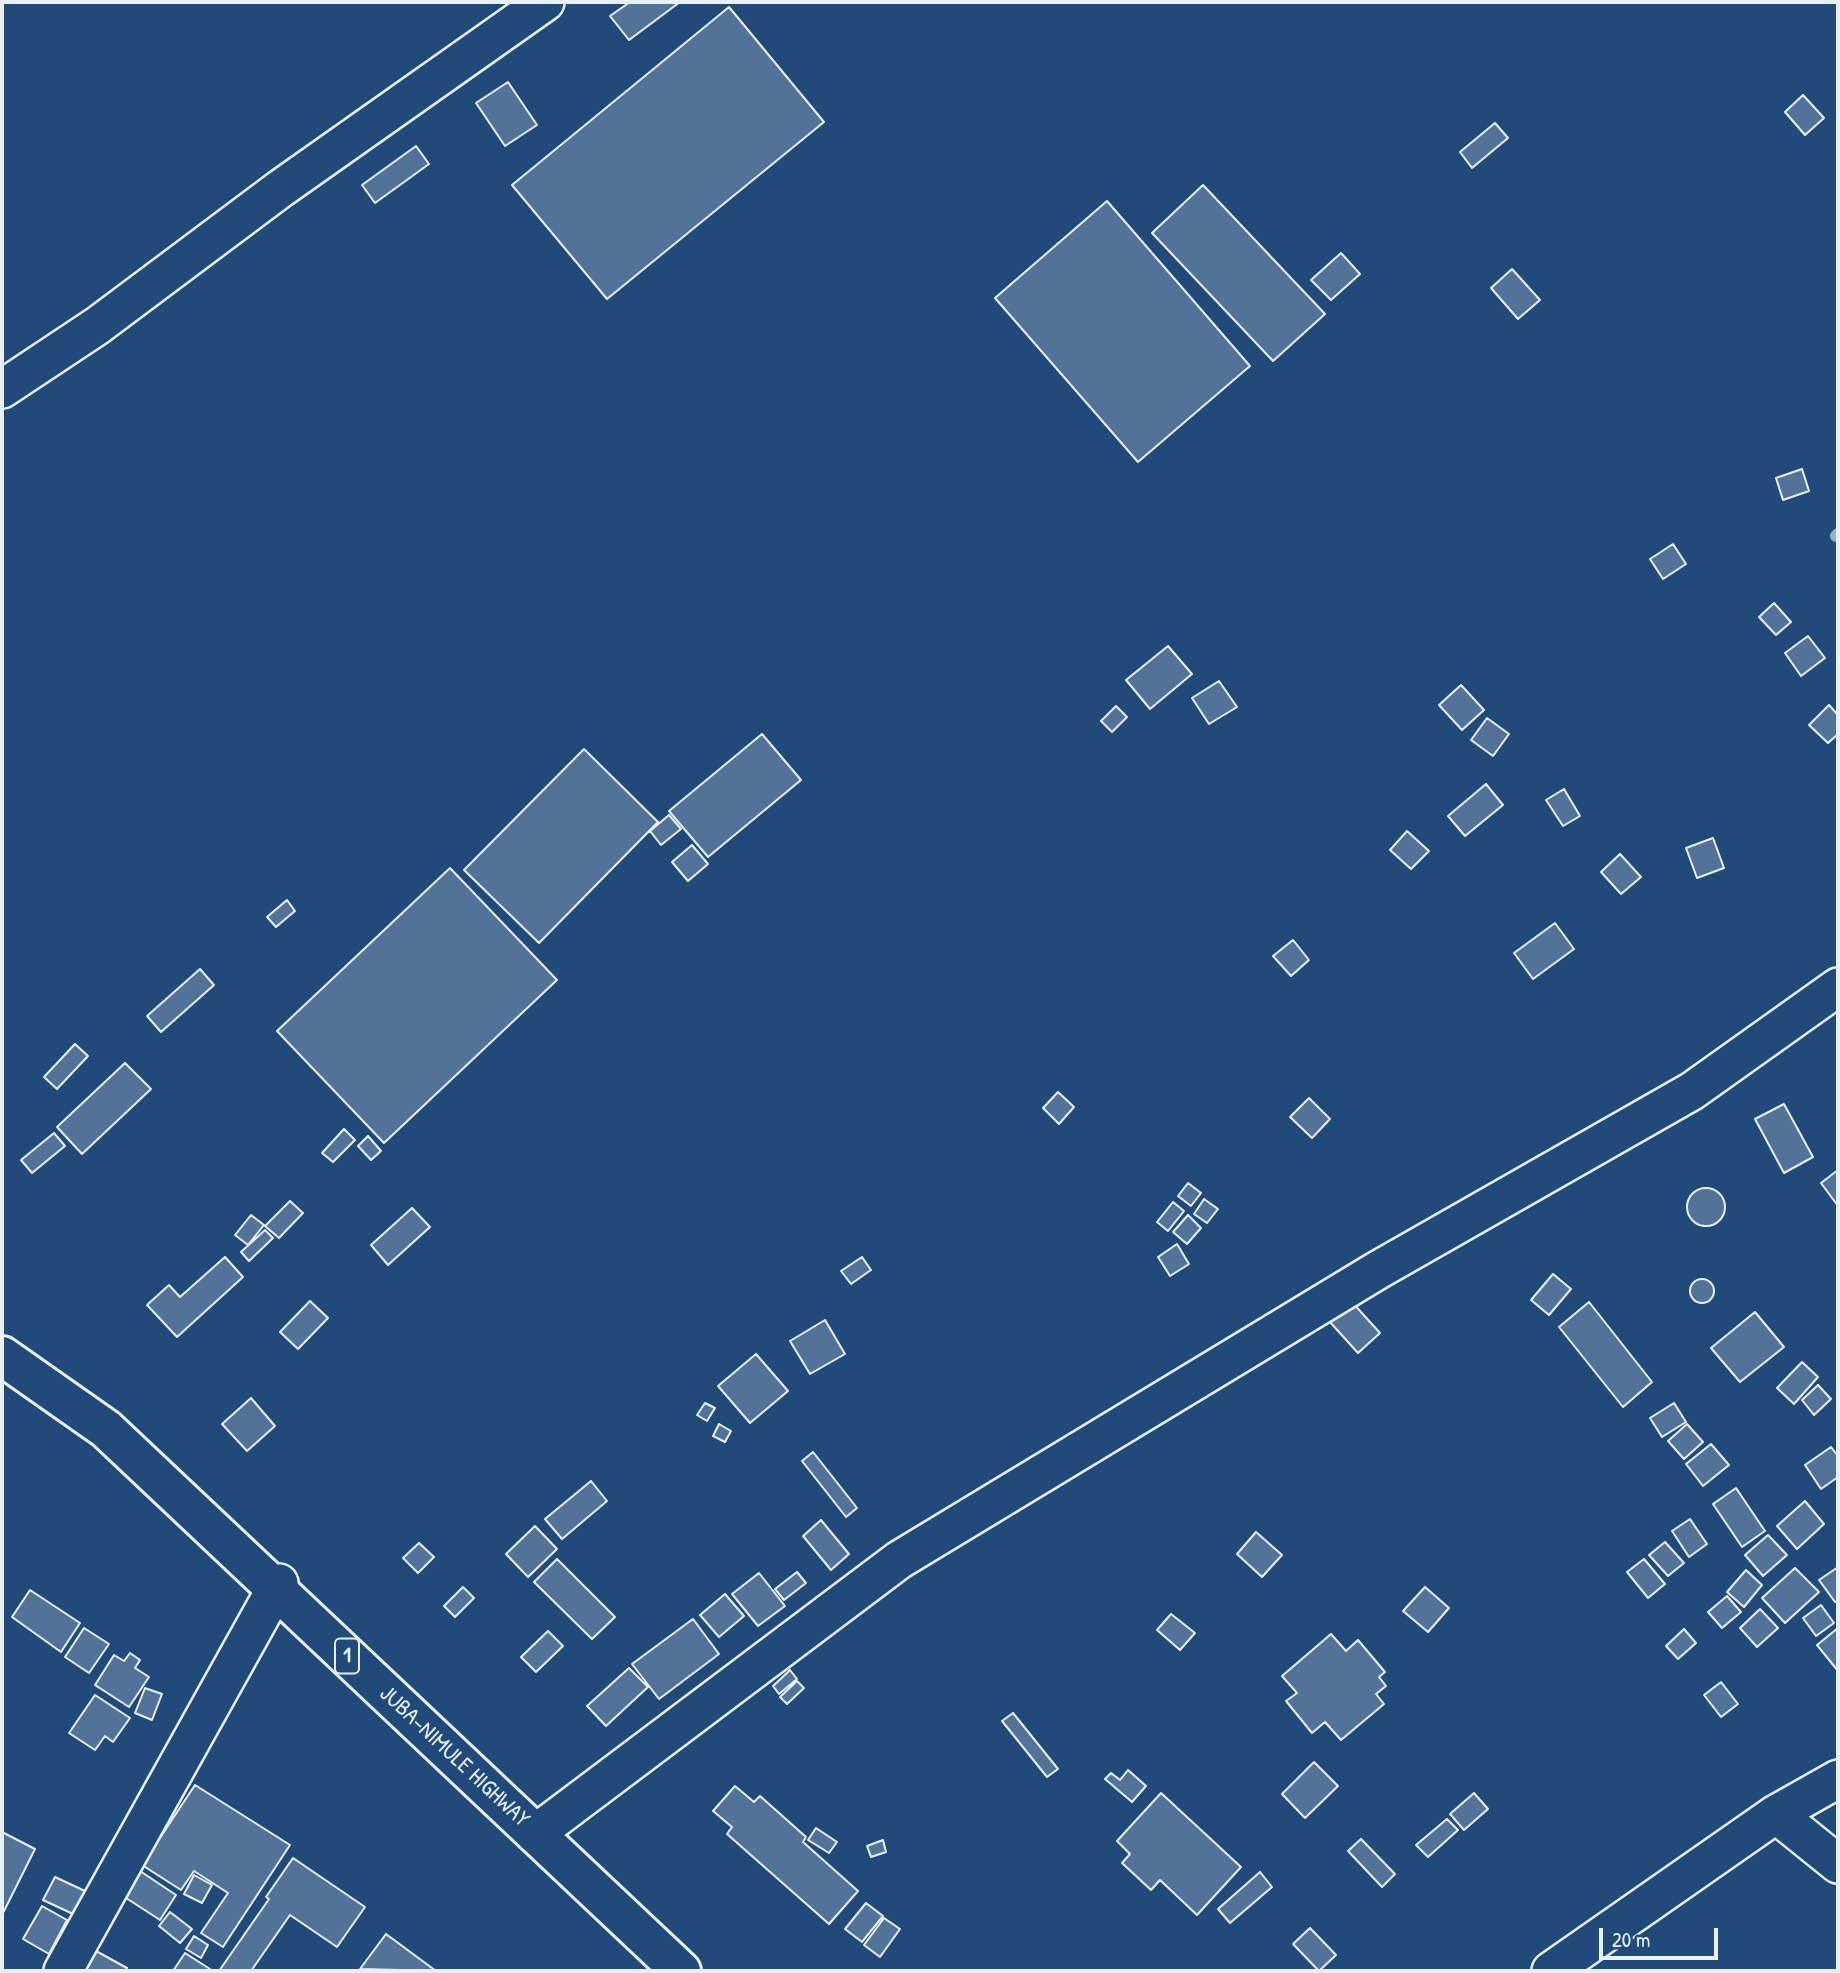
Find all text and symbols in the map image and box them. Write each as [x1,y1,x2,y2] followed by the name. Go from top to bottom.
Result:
[335,1638,359,1674] road number: 1
[373,1680,535,1834] street label: JUBA–NIMULE HIGHWAY
[1602,1913,1721,1957] scale bar
[1612,1925,1650,1954] text: 20 m

